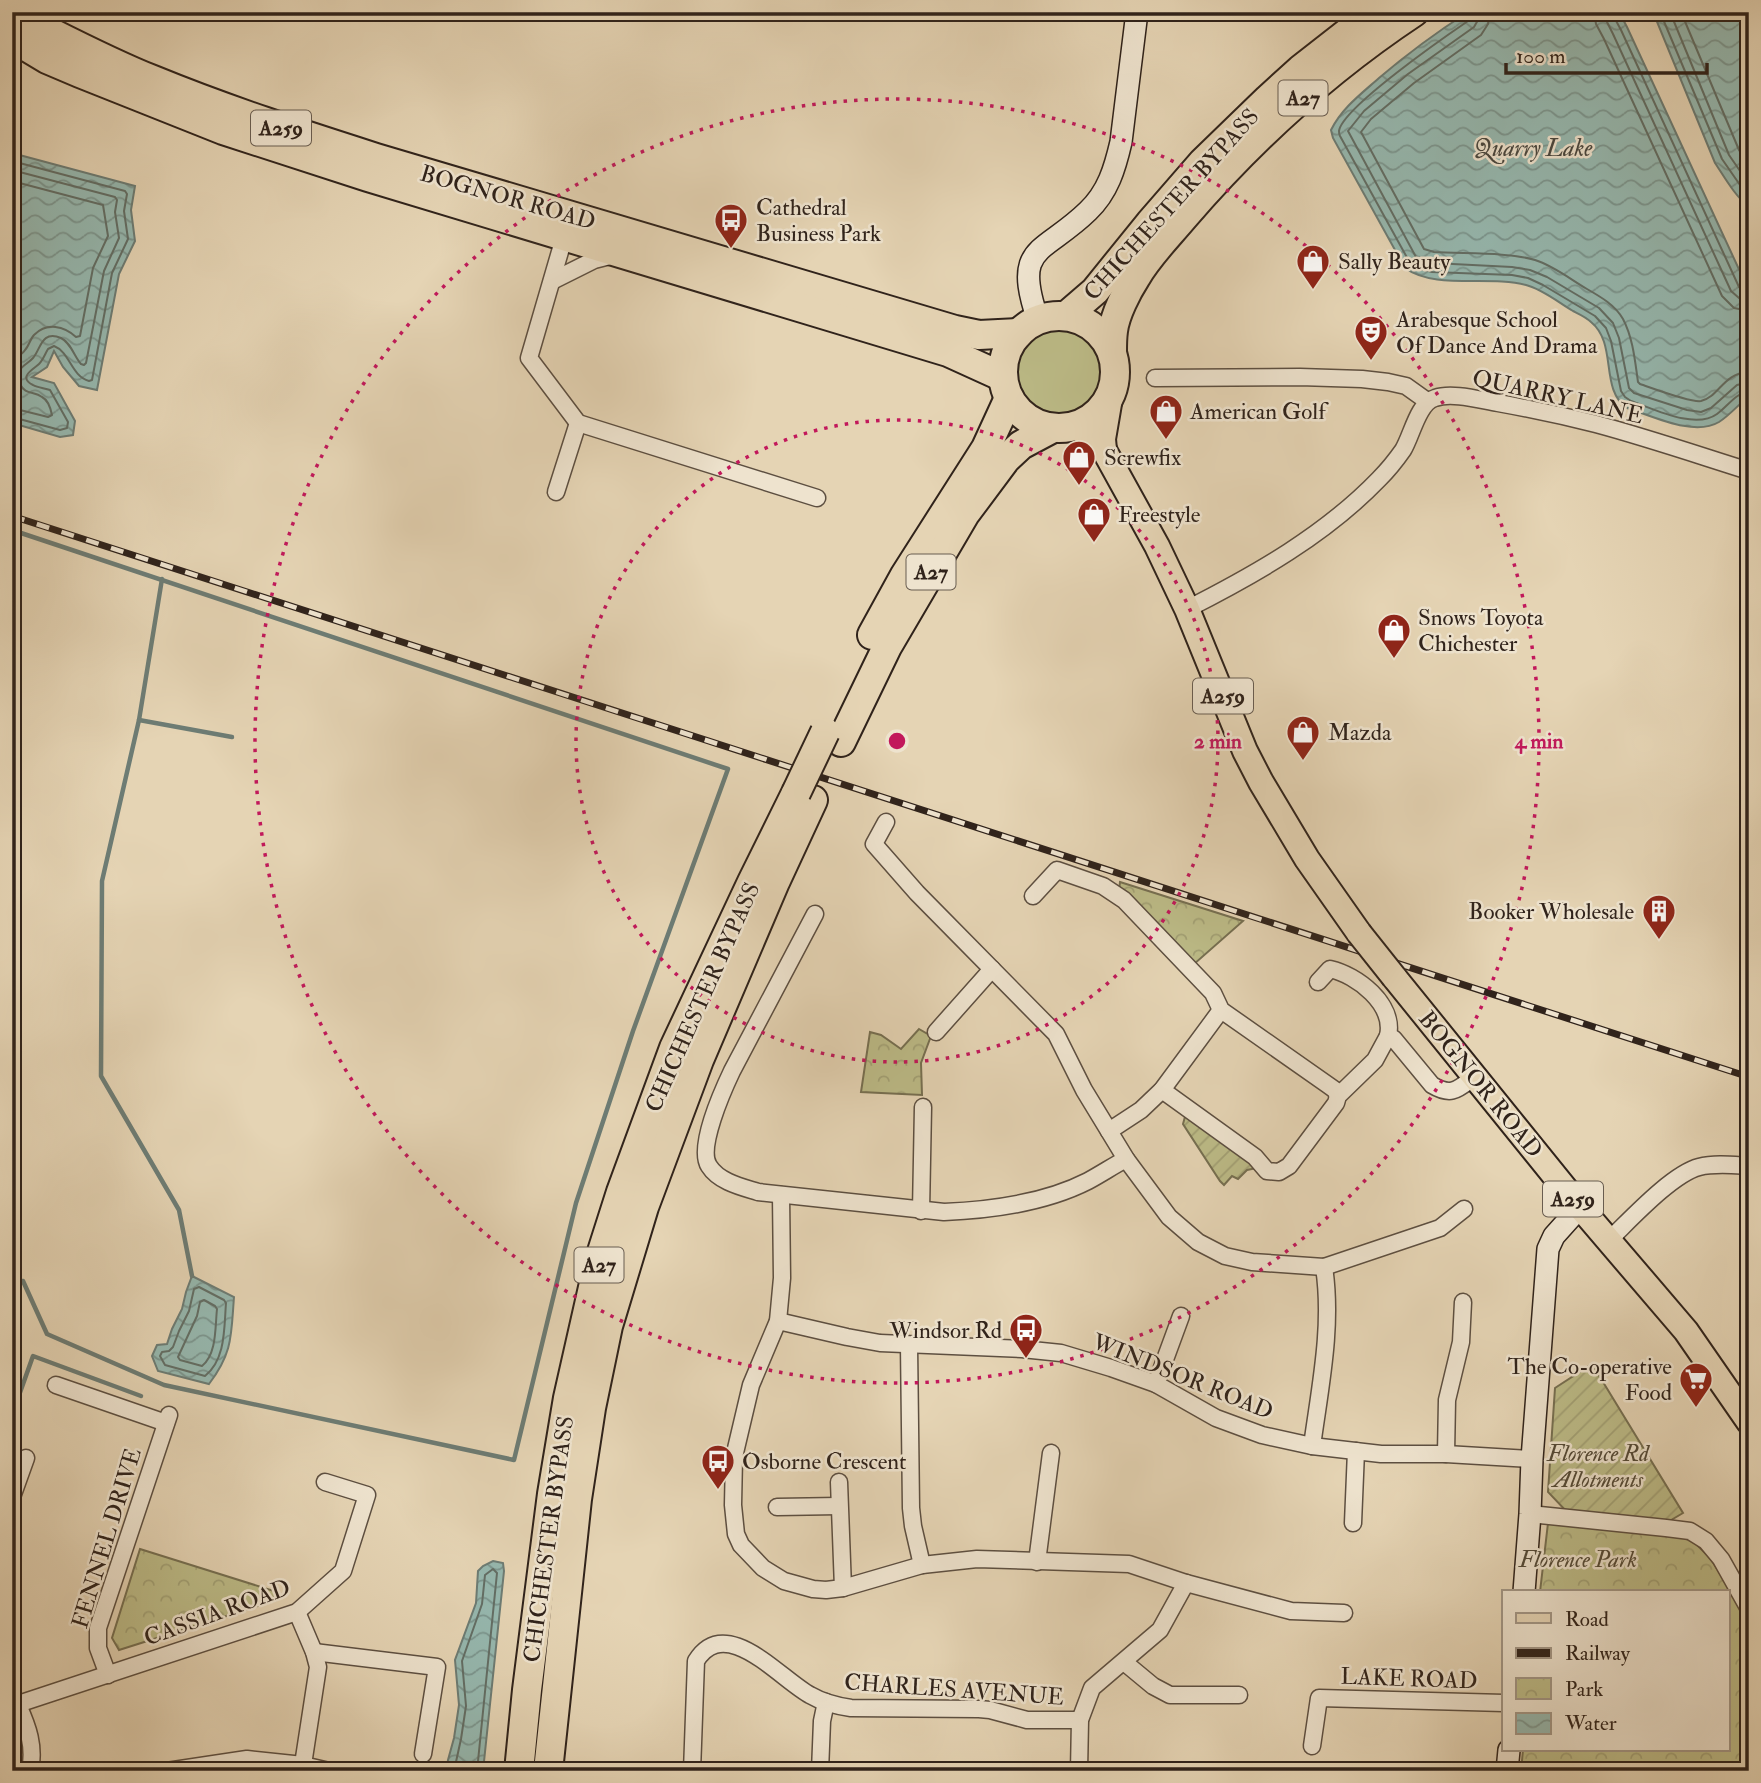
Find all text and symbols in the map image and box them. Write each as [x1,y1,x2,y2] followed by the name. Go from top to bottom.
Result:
[1506,32,1707,76] scale bar
[1516,43,1566,70] text: 100 m
[1278,80,1328,116] road number: A27
[1077,102,1265,306] street label: CHICHESTER BYPASS
[251,110,311,146] road number: A259
[1474,133,1593,164] water label: Quarry Lake
[417,159,599,236] street label: BOGNOR ROAD
[756,193,881,248] place label: Cathedral Business Park
[712,201,750,250] bus stop icon: Cathedral Business Park
[1294,242,1332,291] shop icon: Sally Beauty
[1338,247,1451,276] place label: Sally Beauty
[1395,305,1598,360] place label: Arabesque School Of Dance And Drama
[1352,313,1390,362] theatre icon: Arabesque School Of Dance And Drama
[1470,363,1646,430] street label: QUARRY LANE
[1147,392,1185,441] shop icon: American Golf
[1189,397,1329,426] place label: American Golf
[1060,438,1098,487] shop icon: Screwfix
[1104,443,1181,472] place label: Screwfix
[1075,495,1113,544] shop icon: Freestyle
[1118,500,1201,529] place label: Freestyle
[906,554,956,590] road number: A27
[1418,603,1544,658] place label: Snows Toyota Chichester
[1375,611,1413,660] shop icon: Snows Toyota Chichester
[1193,678,1253,714] road number: A259
[1284,713,1322,762] shop icon: Mazda
[1328,718,1392,747] place label: Mazda
[1194,728,1242,755] text: 2 min
[1514,728,1563,755] text: 4 min
[885,729,909,753] centre of rings
[639,878,766,1117] street label: CHICHESTER BYPASS
[1640,892,1678,941] building icon: Booker Wholesale
[1468,897,1634,926] place label: Booker Wholesale
[1412,1005,1549,1164] street label: BOGNOR ROAD
[1543,1182,1603,1216] road number: A259
[574,1248,624,1282] road number: A27
[1007,1311,1045,1360] bus stop icon: Windsor Rd
[888,1316,1002,1345] place label: Windsor Rd
[1087,1327,1277,1426] street label: WINDSOR ROAD
[1508,1352,1672,1407] place label: The Co-operative Food
[1677,1360,1715,1409] supermarket icon: The Co-operative Food
[517,1414,580,1664] street label: CHICHESTER BYPASS
[1546,1439,1650,1494] park label: Florence Rd Allotments
[699,1442,737,1491] bus stop icon: Osborne Crescent
[65,1444,148,1632] street label: FENNEL DRIVE
[742,1447,907,1476] place label: Osborne Crescent
[1518,1545,1637,1574] park label: Florence Park
[140,1573,294,1652] street label: CASSIA ROAD
[1502,1590,1730,1752] legend
[1565,1606,1610,1633] text: Road
[1565,1640,1631,1667] text: Railway
[1340,1662,1478,1695] street label: LAKE ROAD
[843,1667,1065,1712] street label: CHARLES AVENUE
[1565,1676,1603,1703] text: Park
[1564,1710,1617,1737] text: Water

